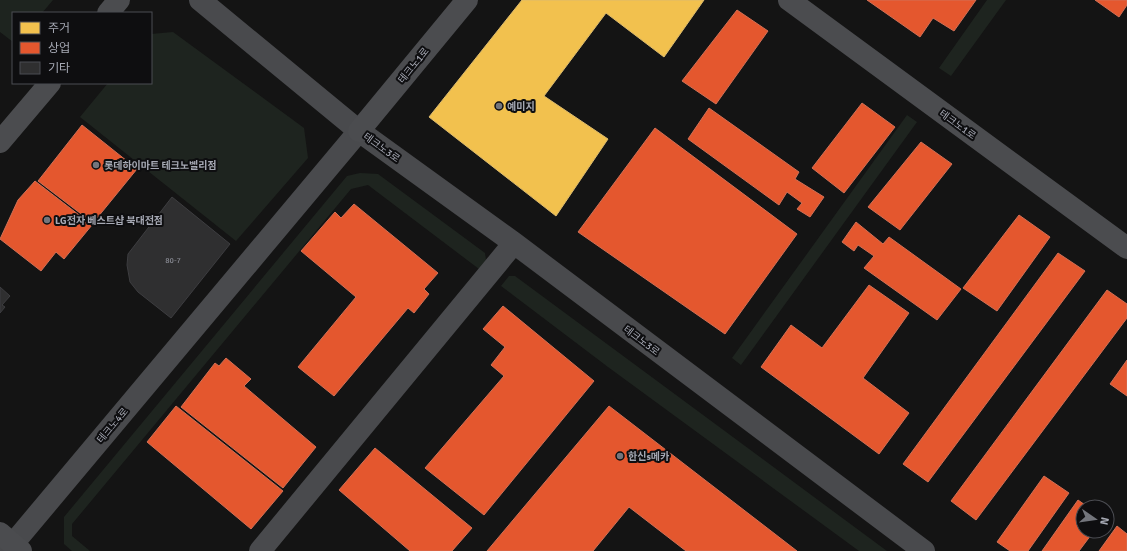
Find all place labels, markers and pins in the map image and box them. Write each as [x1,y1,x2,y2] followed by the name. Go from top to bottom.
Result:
[494,101,504,111] marker: 예미지
[507,101,535,113] place label: 예미지
[91,160,101,170] marker: 롯데하이마트 테크노벨리점
[104,160,217,172] place label: 롯데하이마트 테크노벨리점
[42,215,52,225] marker: LG전자 베스트샵 북대전점
[55,215,163,227] place label: LG전자 베스트샵 북대전점
[615,451,625,461] marker: 한신s메카
[628,451,670,463] place label: 한신s메카

